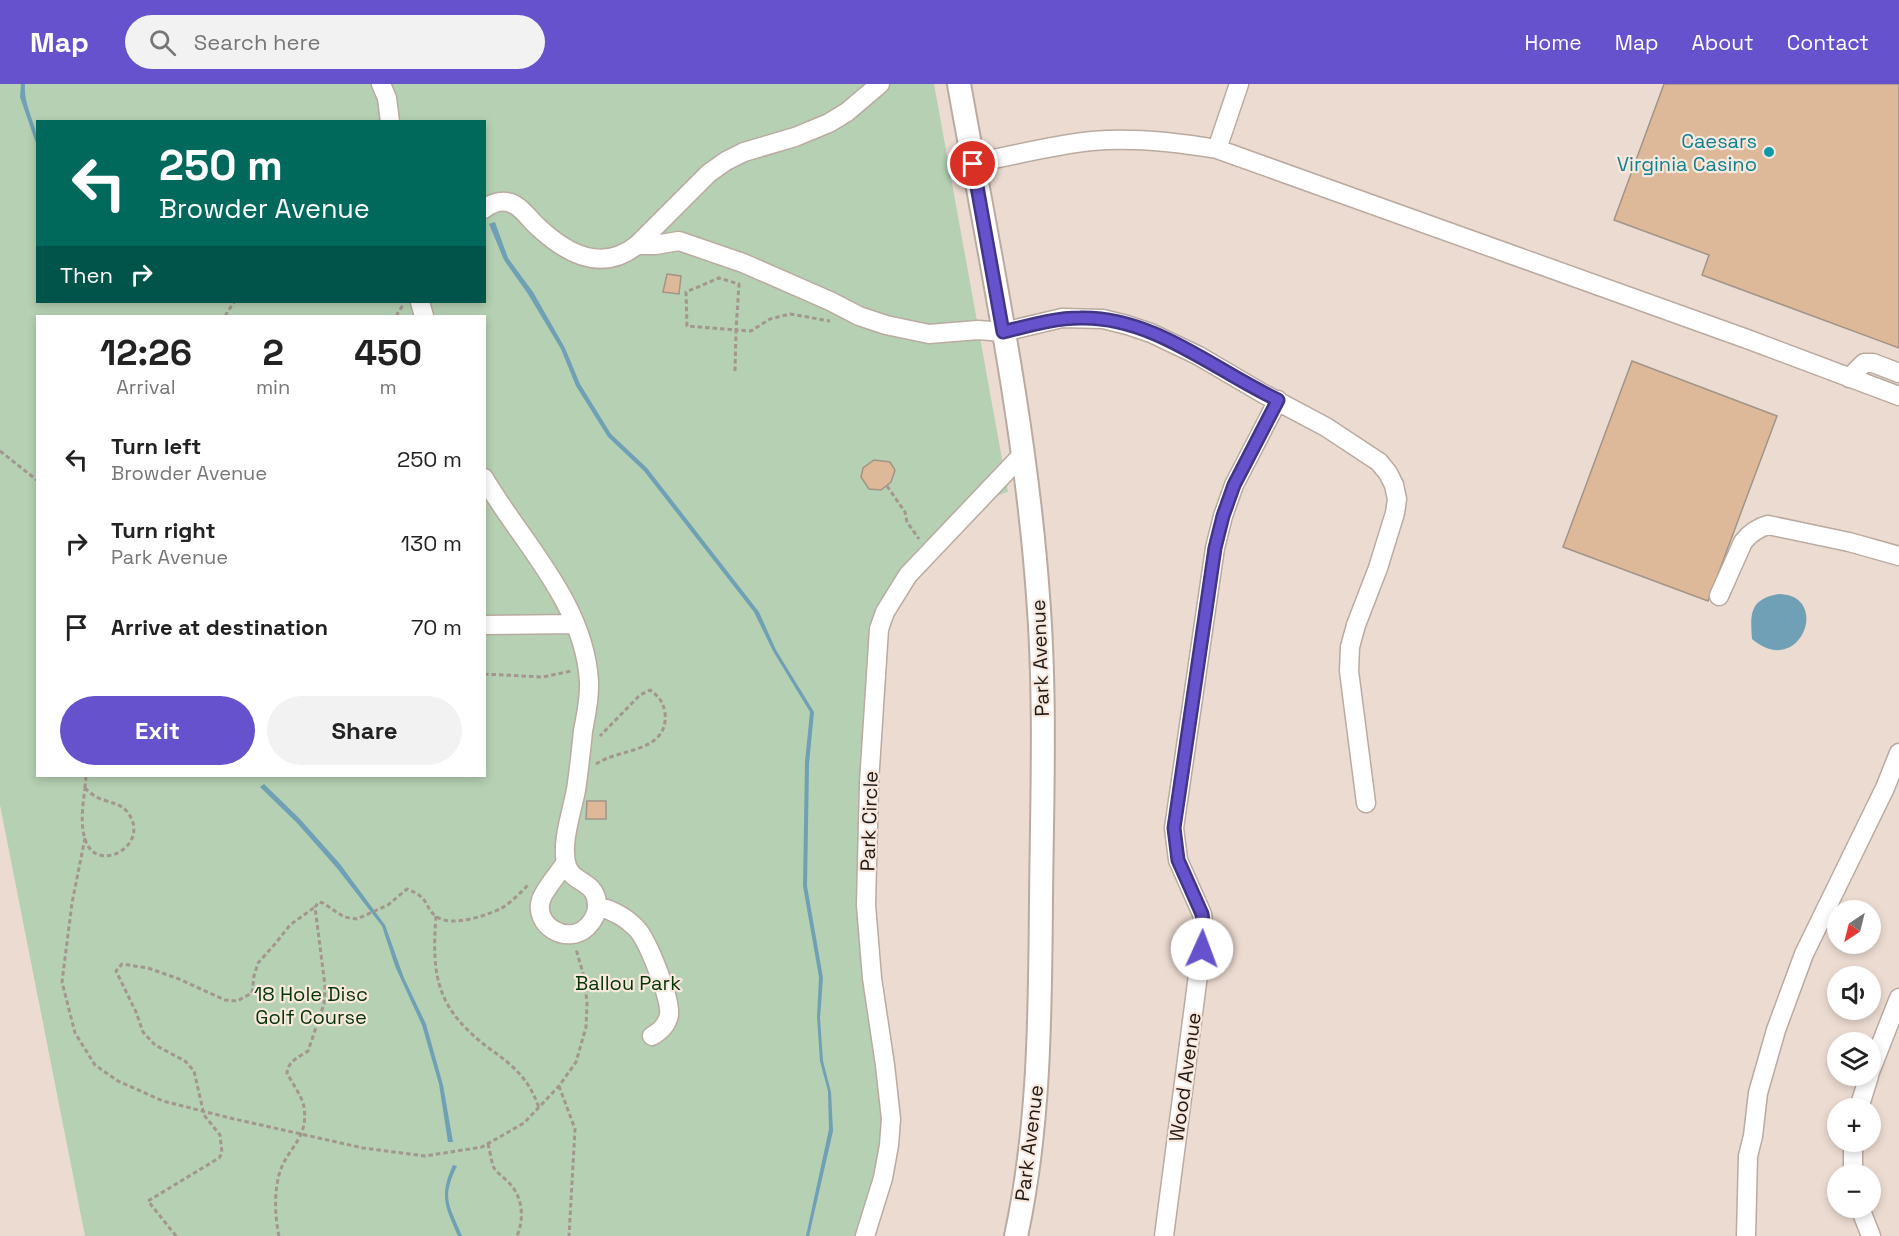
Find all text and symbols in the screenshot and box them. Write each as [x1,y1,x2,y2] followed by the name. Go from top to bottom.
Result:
[125,15,545,69] search box
[30,24,89,60] text: Map
[146,26,179,59] icon: search
[194,28,321,56] text: Search here
[1524,29,1582,56] text: Home
[1615,29,1659,56] text: Map
[1692,29,1754,56] text: About
[1787,29,1869,56] text: Contact
[1617,128,1757,177] place label: Caesars Virginia Casino
[947,138,998,189] pin
[159,139,283,192] text: 250 m
[60,144,138,222] icon: left
[1762,145,1776,159] marker: Caesars Virginia Casino
[956,147,989,180] icon: arrive
[159,191,370,226] text: Browder Avenue
[125,258,158,291] icon: right
[60,261,113,289] text: Then
[100,330,192,376] text: 12:26
[262,330,284,376] text: 2
[354,330,422,376] text: 450
[116,374,176,400] text: Arrival
[256,374,290,400] text: min
[380,374,397,400] text: m
[111,432,201,460] text: Turn left
[60,443,93,476] icon: left
[397,445,462,473] text: 250 m
[111,460,267,486] text: Browder Avenue
[111,516,216,544] text: Turn right
[60,527,93,560] icon: right
[401,529,462,557] text: 130 m
[111,544,228,570] text: Park Avenue
[1025,599,1055,717] street label: Park Avenue
[60,611,93,644] icon: arrive
[111,613,328,641] text: Arrive at destination
[411,613,462,641] text: 70 m
[60,696,255,765] button: Exit
[267,696,462,765] button: Share
[854,770,884,872] street label: Park Circle
[1827,900,1881,954] north arrow
[1827,900,1881,1218] map controls
[1170,917,1234,981] position arrow
[1827,966,1881,1020] button: sound
[575,970,681,996] park label: Ballou Park
[254,981,368,1030] park label: 18 Hole Disc Golf Course
[1163,1011,1207,1143] street label: Wood Avenue
[1827,1032,1881,1086] button: layers
[1009,1083,1049,1203] street label: Park Avenue
[1827,1098,1881,1152] button: +
[1827,1164,1881,1218] button: −

